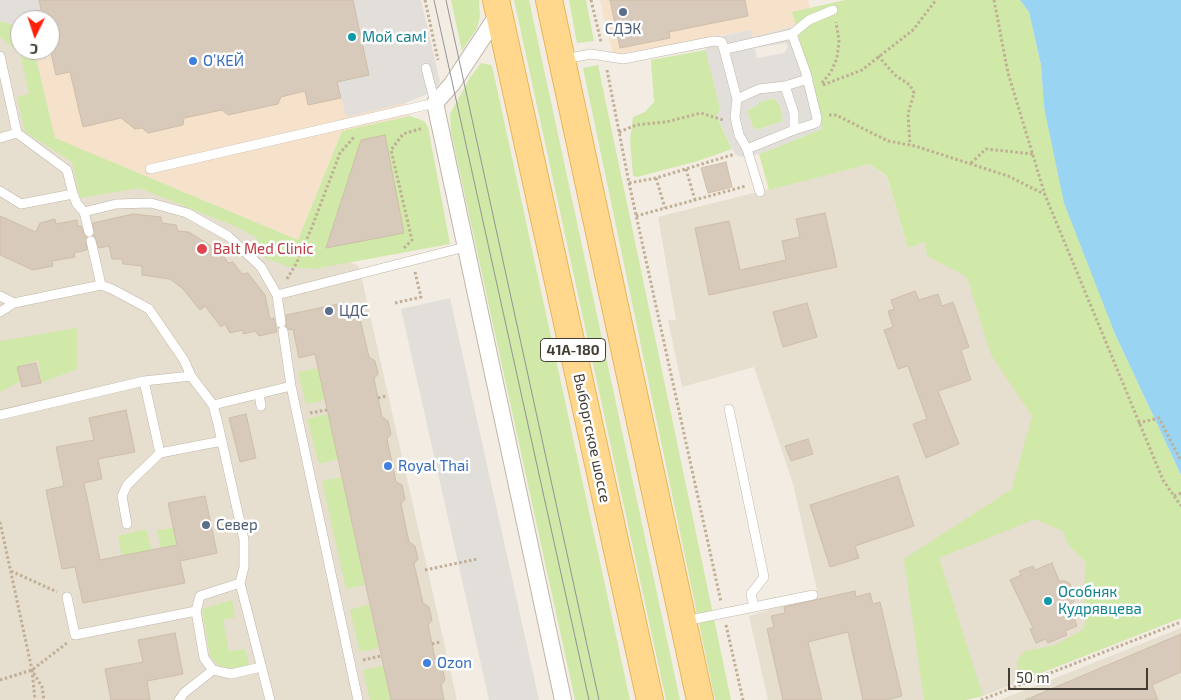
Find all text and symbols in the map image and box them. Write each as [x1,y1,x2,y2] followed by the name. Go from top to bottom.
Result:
[617,6,629,18] marker: СДЭК
[10,10,60,60] north arrow
[605,20,641,38] place label: СДЭК
[362,28,427,46] place label: Мой сам!
[346,31,358,43] marker: Мой сам!
[29,41,39,58] text: С
[203,52,244,70] place label: О’КЕЙ
[187,55,199,67] marker: О’КЕЙ
[213,240,314,258] place label: Balt Med Clinic
[195,242,209,256] marker: Balt Med Clinic
[339,302,368,320] place label: ЦДС
[323,305,335,317] marker: ЦДС
[540,338,606,362] road number: 41А-180
[570,372,614,504] street label: Выборгское шоссе
[398,457,469,475] place label: Royal Thai
[382,460,394,472] marker: Royal Thai
[216,516,258,534] place label: Север
[200,519,212,531] marker: Север
[1058,583,1142,618] place label: Особняк Кудрявцева
[1042,595,1054,607] marker: Особняк Кудрявцева
[437,654,472,672] place label: Ozon
[421,657,433,669] marker: Ozon
[1011,658,1151,690] scale bar
[1016,668,1050,686] text: 50 m

